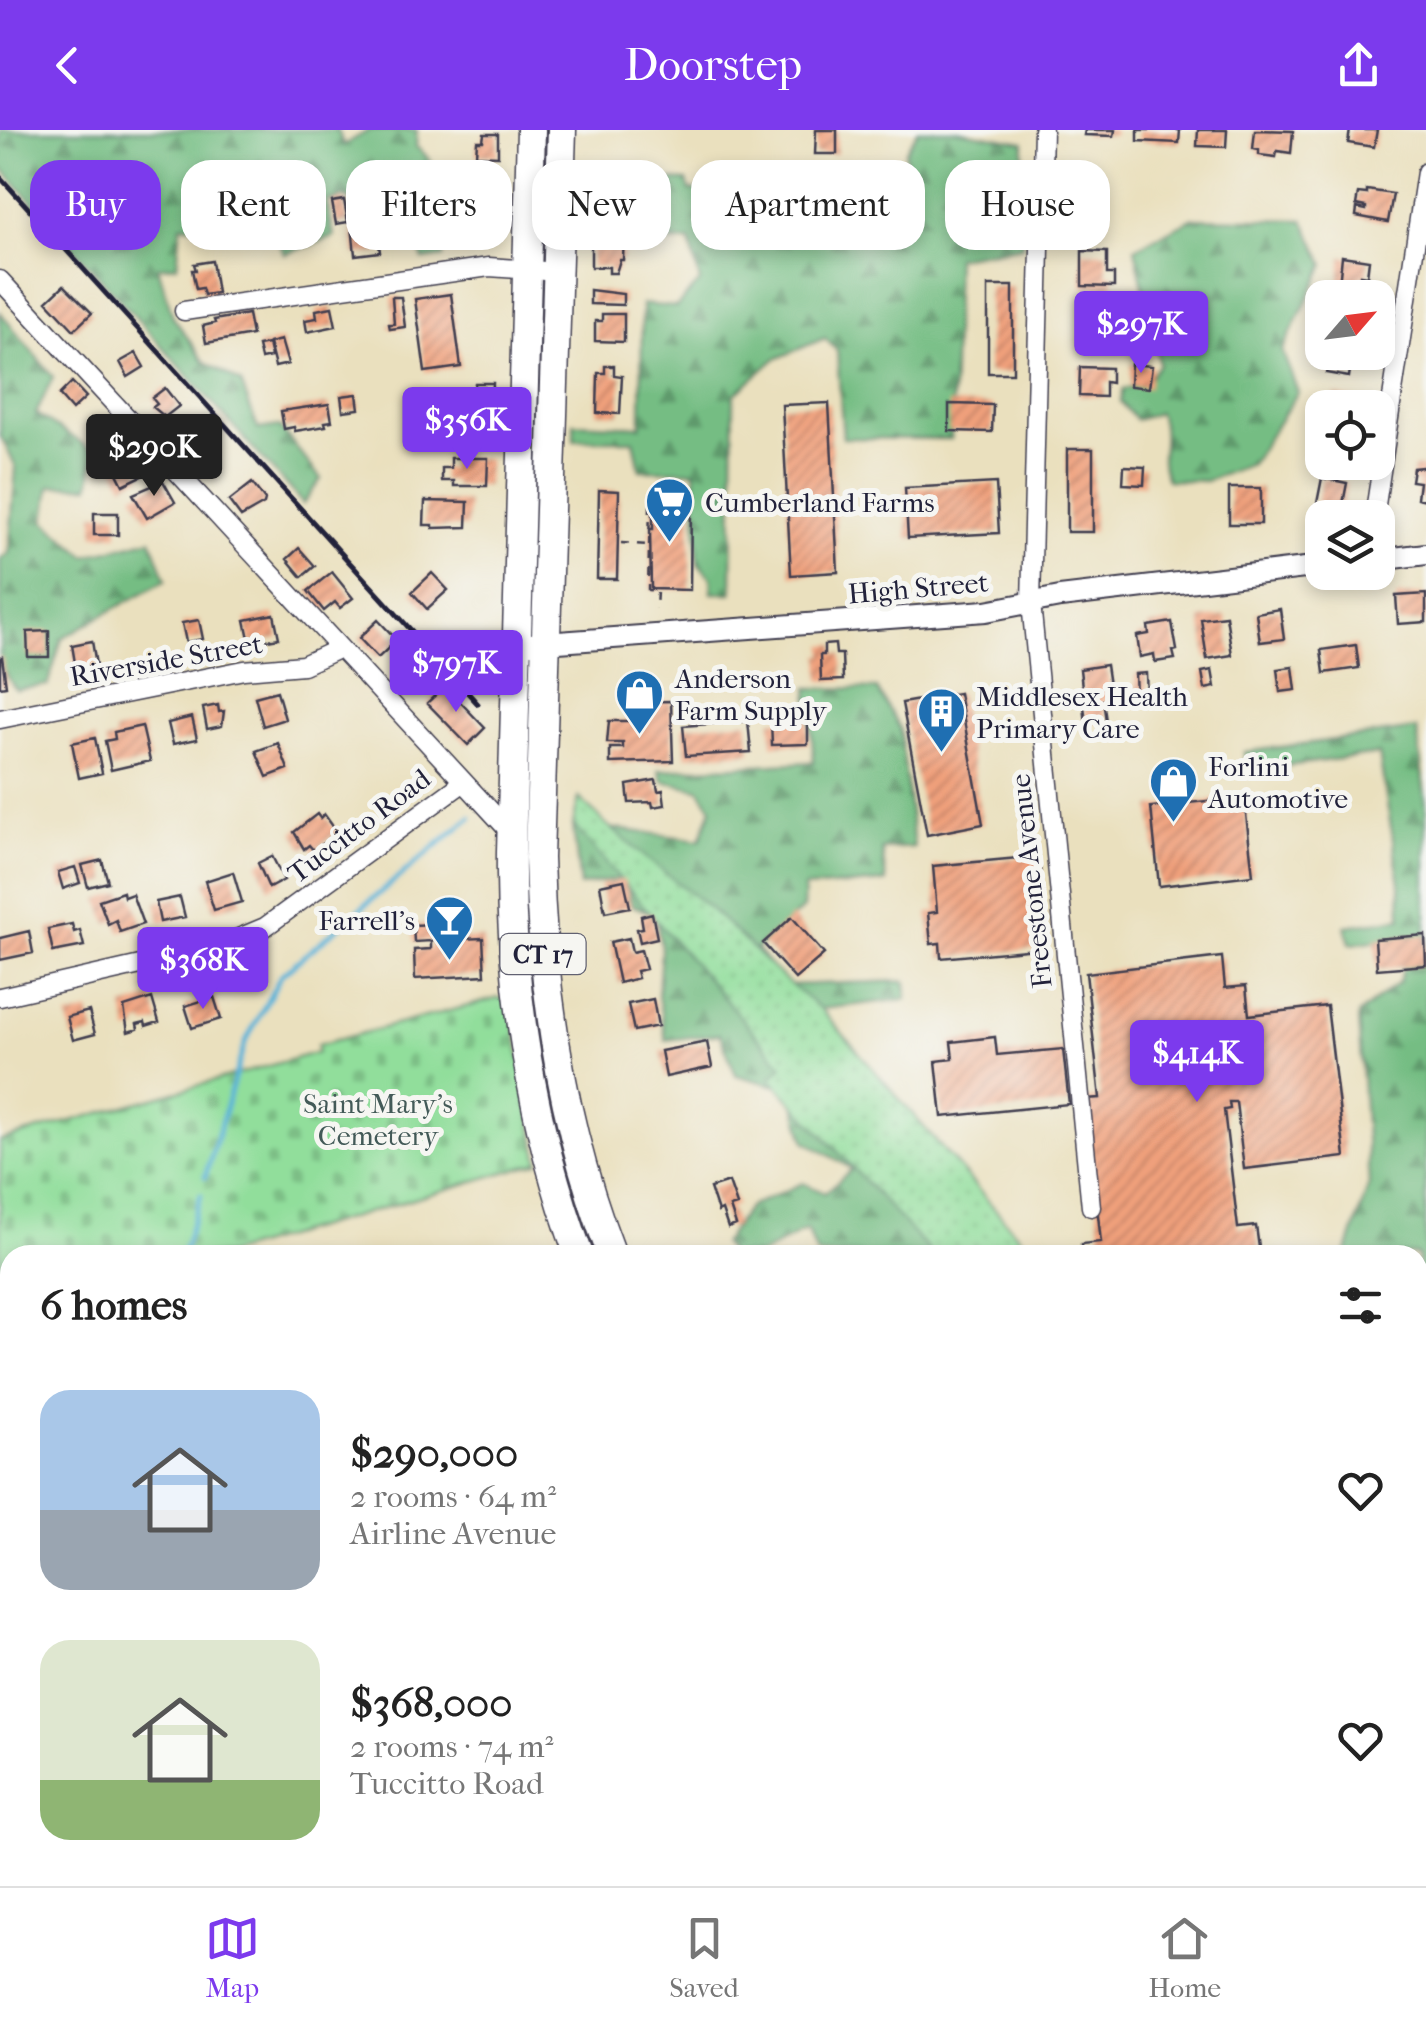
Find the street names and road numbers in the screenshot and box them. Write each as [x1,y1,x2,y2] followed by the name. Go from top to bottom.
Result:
[846,565,990,611] street label: High Street
[67,627,265,693] street label: Riverside Street
[281,761,437,890] street label: Tuccitto Road
[1003,772,1059,990] street label: Freestone Avenue
[500,934,586,974] road number: CT 17

